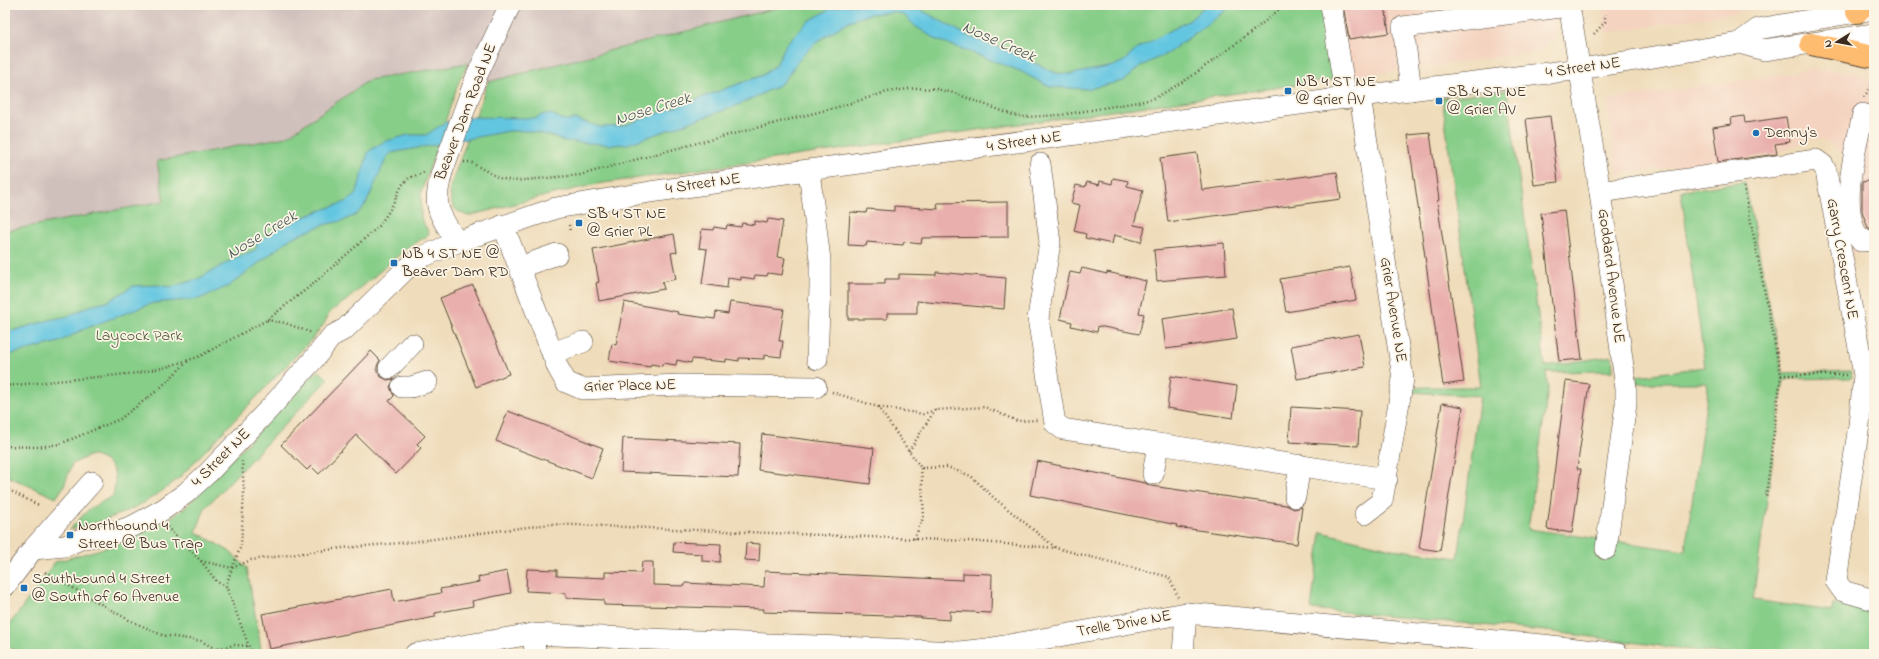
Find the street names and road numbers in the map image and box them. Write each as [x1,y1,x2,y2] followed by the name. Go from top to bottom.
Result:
[428,40,503,185] street label: Beaver Dam Road NE
[1544,51,1622,85] street label: 4 Street NE
[985,125,1063,159] street label: 4 Street NE
[664,167,742,201] street label: 4 Street NE
[1820,197,1864,321] street label: Garry Crescent NE
[1591,207,1631,345] street label: Goddard Avenue NE
[1373,256,1413,364] street label: Grier Avenue NE
[584,373,676,399] street label: Grier Place NE
[186,423,256,493] street label: 4 Street NE
[1075,604,1173,644] street label: Trelle Drive NE

